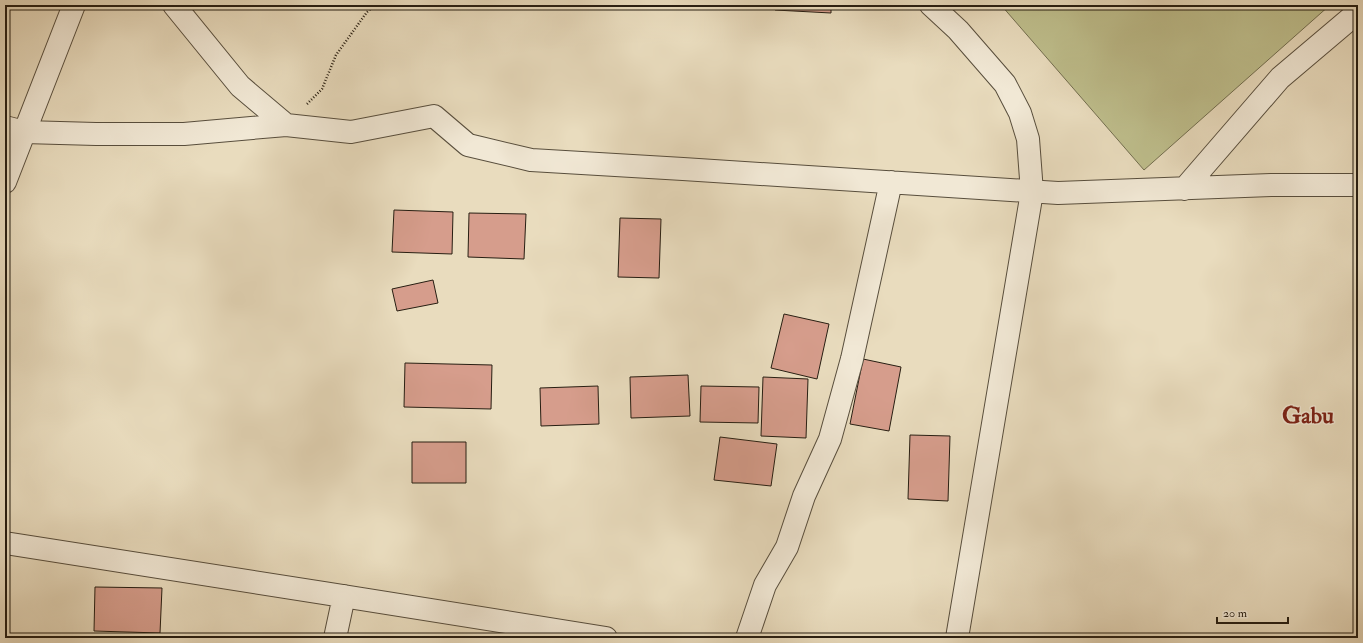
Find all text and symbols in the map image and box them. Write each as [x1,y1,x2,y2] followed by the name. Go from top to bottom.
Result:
[1282,401,1334,430] district label: Gabu
[1217,599,1288,625] scale bar
[1223,606,1248,621] text: 20 m

